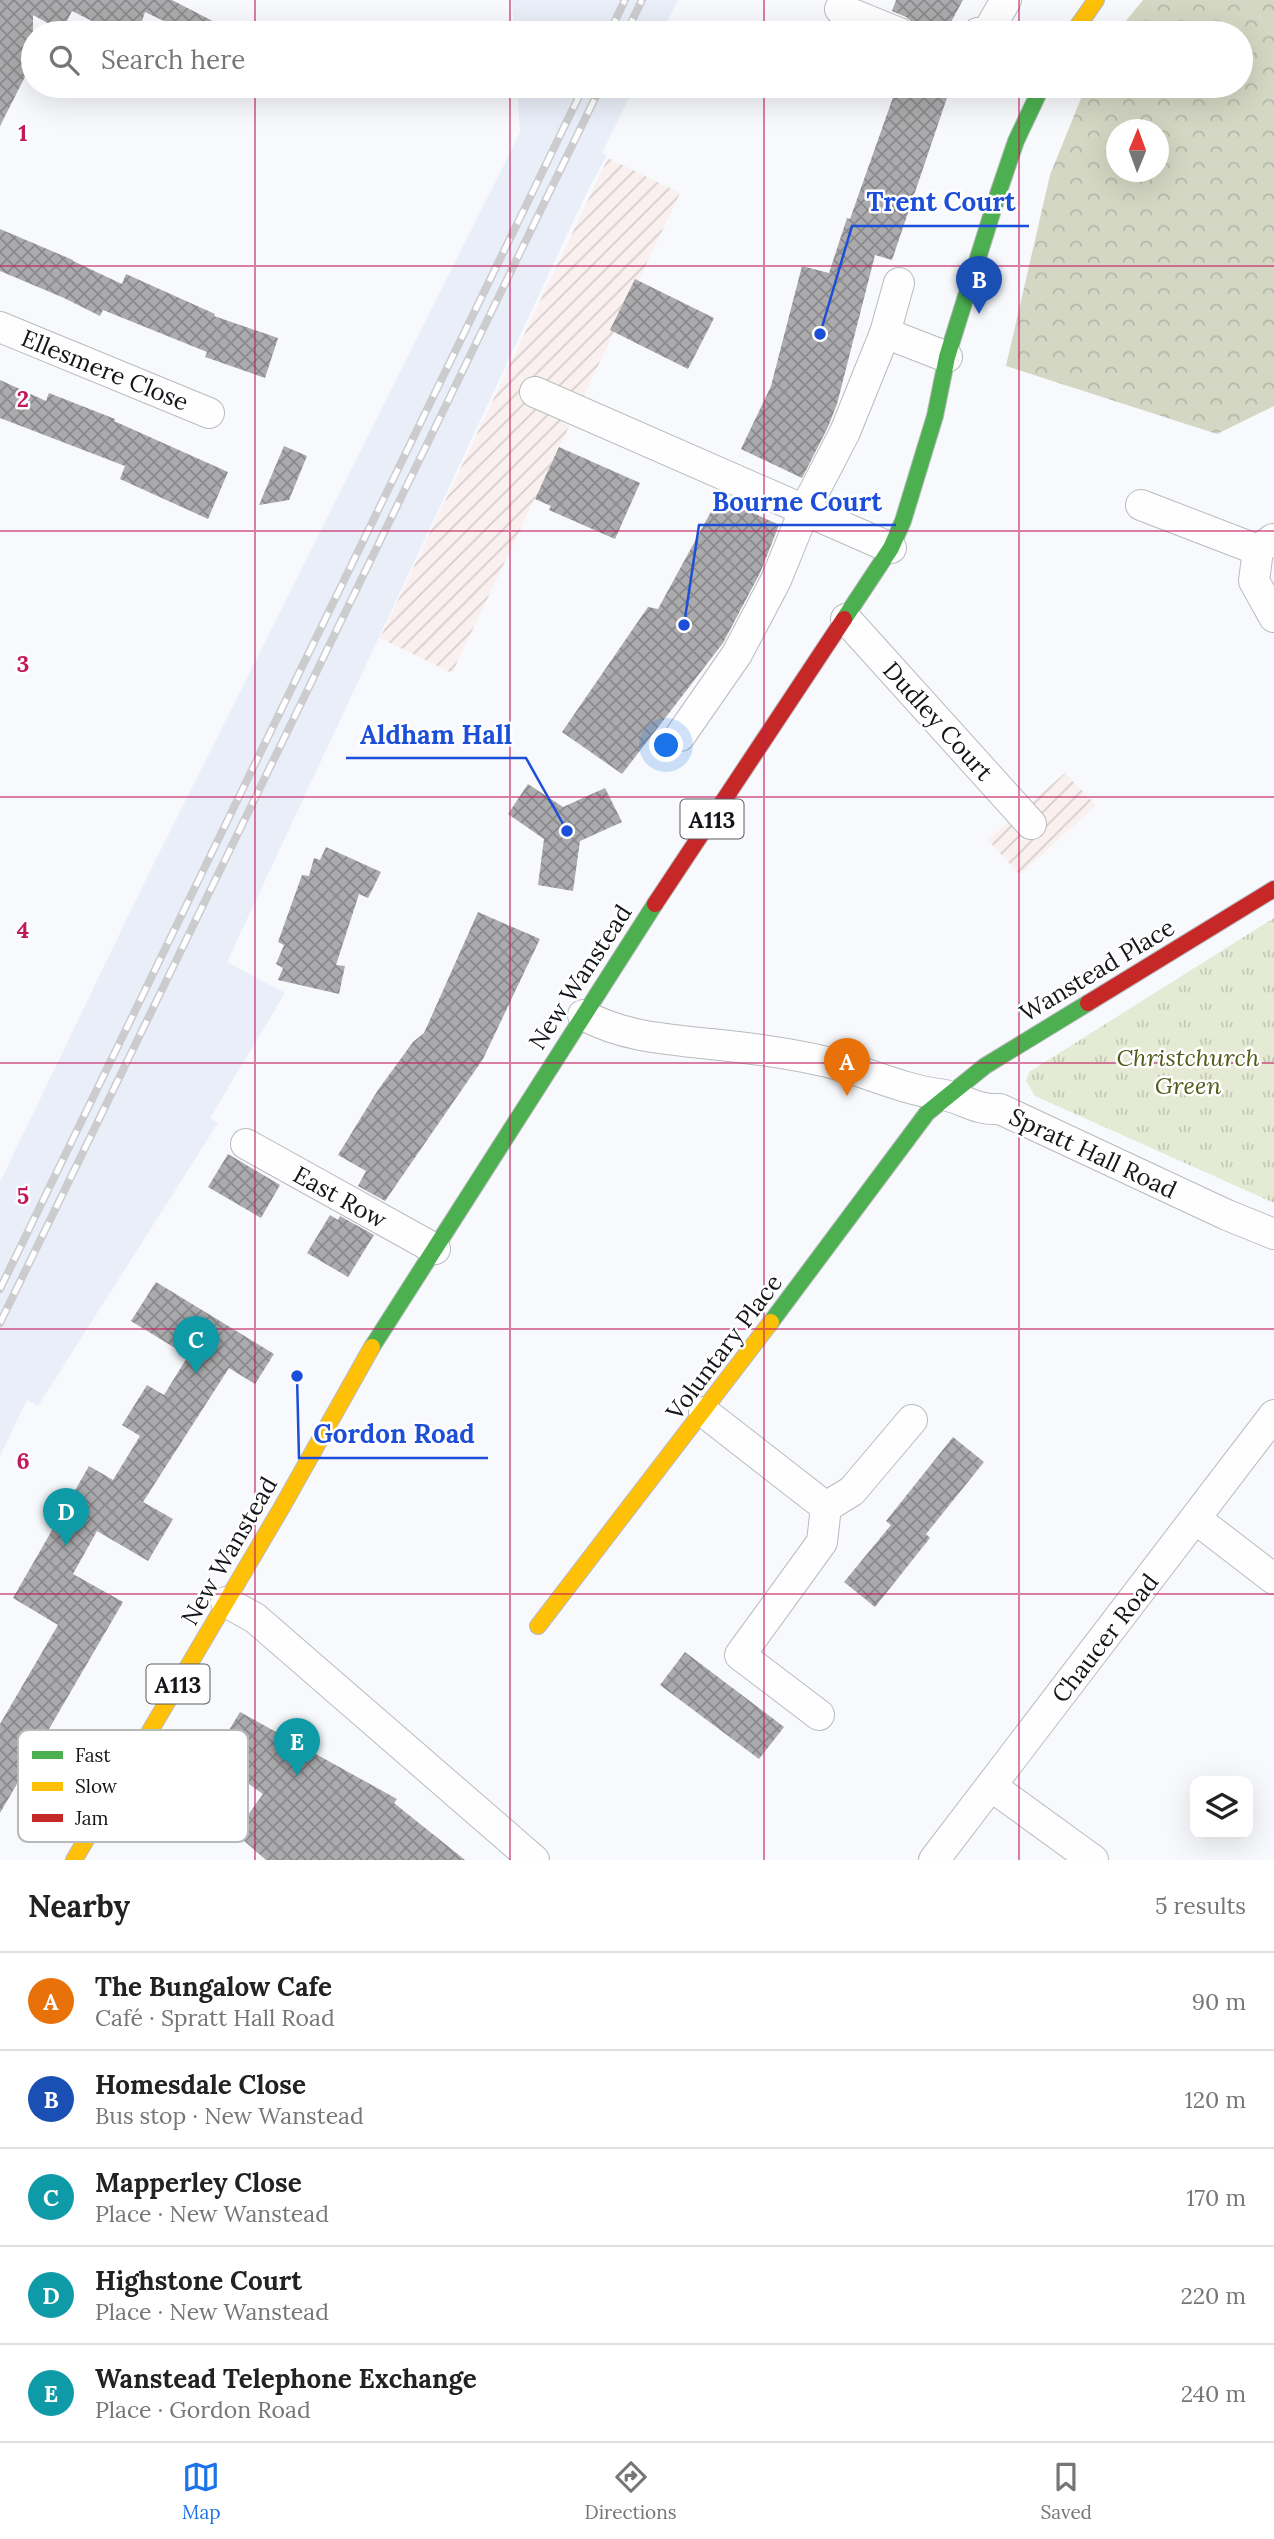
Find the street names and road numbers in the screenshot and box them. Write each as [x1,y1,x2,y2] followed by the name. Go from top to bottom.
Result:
[17,322,193,418] street label: Ellesmere Close
[876,655,1000,788] street label: Dudley Court
[680,800,744,838] road number: A113
[522,899,638,1055] street label: New Wanstead
[1014,912,1180,1028] street label: Wanstead Place
[1004,1101,1182,1205] street label: Spratt Hall Road
[288,1159,393,1236] street label: East Row
[659,1268,789,1427] street label: Voluntary Place
[174,1471,284,1631] street label: New Wanstead
[1045,1567,1165,1709] street label: Chaucer Road
[146,1665,210,1704] road number: A113

